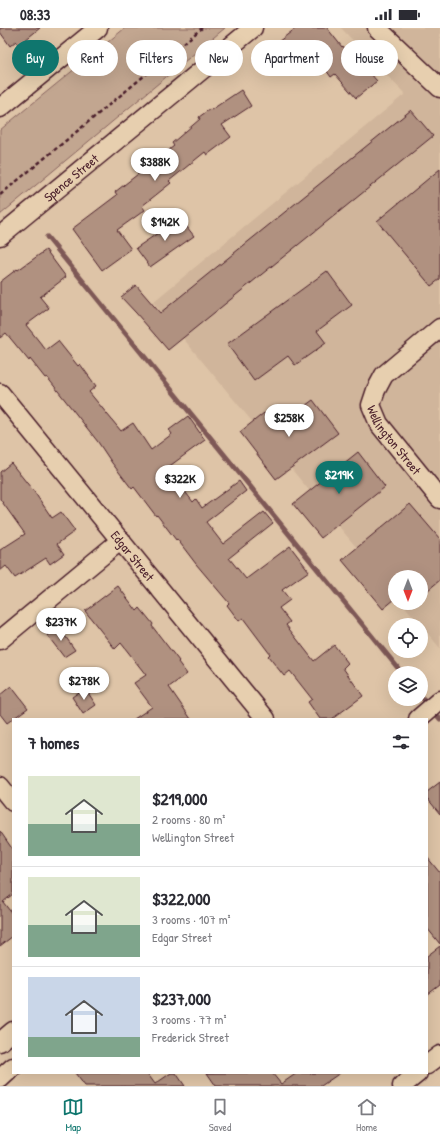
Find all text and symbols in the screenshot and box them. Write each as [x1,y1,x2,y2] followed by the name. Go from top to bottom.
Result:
[20,4,50,25] text: 08:33
[12,40,59,76] chip: Buy
[67,40,118,76] chip: Rent
[126,40,187,76] chip: Filters
[195,40,243,76] chip: New
[251,40,333,76] chip: Apartment
[341,40,398,76] chip: House
[127,148,183,182] pin: $388K
[40,149,103,206] street label: Spence Street
[140,152,170,170] text: $388K
[137,208,193,242] pin: $142K
[150,212,180,230] text: $142K
[363,402,426,479] street label: Wellington Street
[261,404,317,438] pin: $258K
[274,408,304,426] text: $258K
[311,461,367,495] pin: $219K
[152,465,208,499] pin: $322K
[325,465,353,483] text: $219K
[164,469,196,487] text: $322K
[107,527,159,585] street label: Edgar Street
[388,570,428,610] north arrow
[388,570,428,706] map controls
[33,608,89,642] pin: $237K
[45,612,77,630] text: $237K
[388,618,428,658] button: locate
[388,666,428,706] button: layers
[56,667,112,701] pin: $278K
[68,671,100,689] text: $278K
[28,731,79,754] text: 7 homes
[390,731,412,753] icon: filters
[152,787,207,810] text: $219,000
[60,792,108,840] icon: home
[152,810,225,828] text: 2 rooms · 80 m²
[152,828,234,846] text: Wellington Street
[152,887,210,910] text: $322,000
[60,893,108,941] icon: home
[152,910,231,928] text: 3 rooms · 107 m²
[152,928,212,946] text: Edgar Street
[152,987,211,1010] text: $237,000
[60,993,108,1041] icon: home
[152,1010,226,1028] text: 3 rooms · 77 m²
[152,1028,229,1046] text: Frederick Street
[62,1096,84,1134] tab: Map
[209,1096,231,1134] tab: Saved
[356,1096,378,1134] tab: Home

